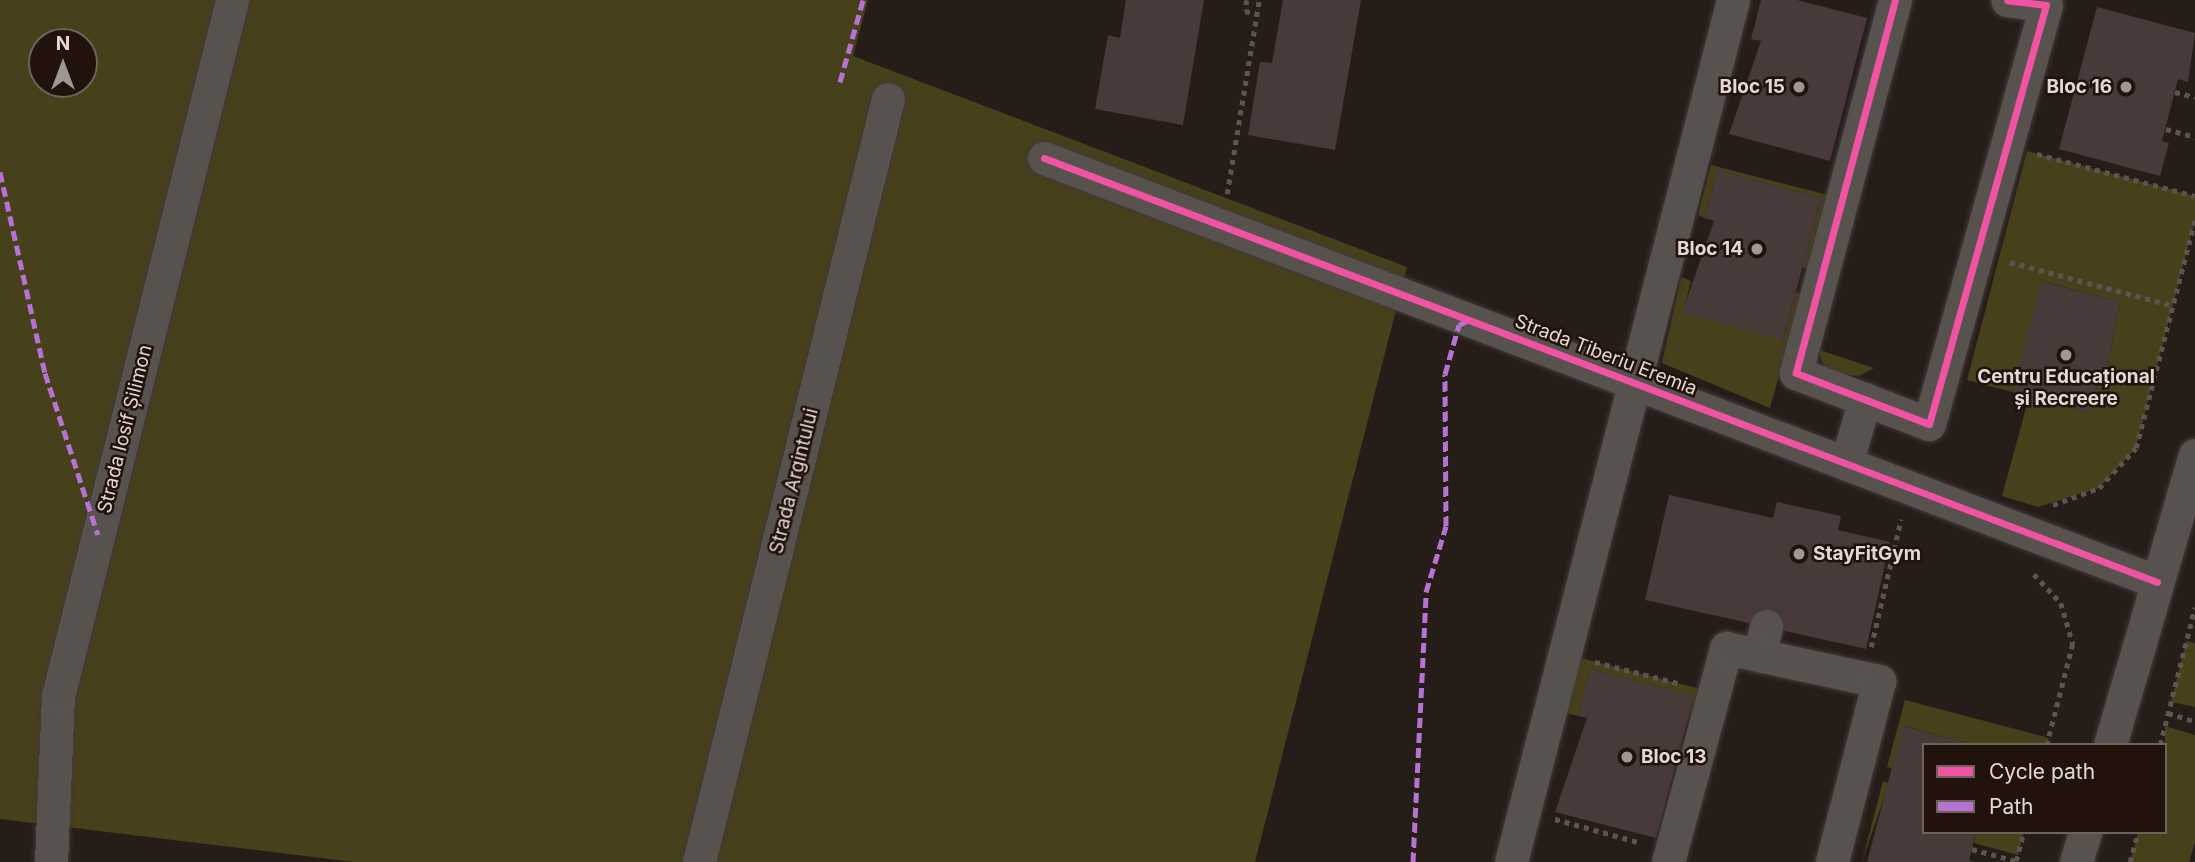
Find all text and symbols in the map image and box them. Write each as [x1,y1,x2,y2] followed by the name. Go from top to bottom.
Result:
[28,28,98,98] north arrow
[56,32,70,55] text: N
[1720,76,1785,98] place label: Bloc 15
[2046,76,2112,98] place label: Bloc 16
[1791,79,1807,95] marker: Bloc 15
[2118,79,2134,95] marker: Bloc 16
[1677,238,1743,260] place label: Bloc 14
[1749,241,1765,257] marker: Bloc 14
[1512,310,1700,400] street label: Strada Tiberiu Eremia
[93,342,157,516] street label: Strada Iosif Șilimon
[2058,347,2074,363] marker: Centru Educațional și Recreere
[1977,366,2155,410] place label: Centru Educațional și Recreere
[765,406,823,556] street label: Strada Argintului
[1813,543,1921,565] place label: StayFitGym
[1791,546,1807,562] marker: StayFitGym
[1922,743,2167,834] legend
[1641,746,1707,768] place label: Bloc 13
[1619,749,1635,765] marker: Bloc 13
[1989,759,2095,784] text: Cycle path
[1989,794,2034,819] text: Path

